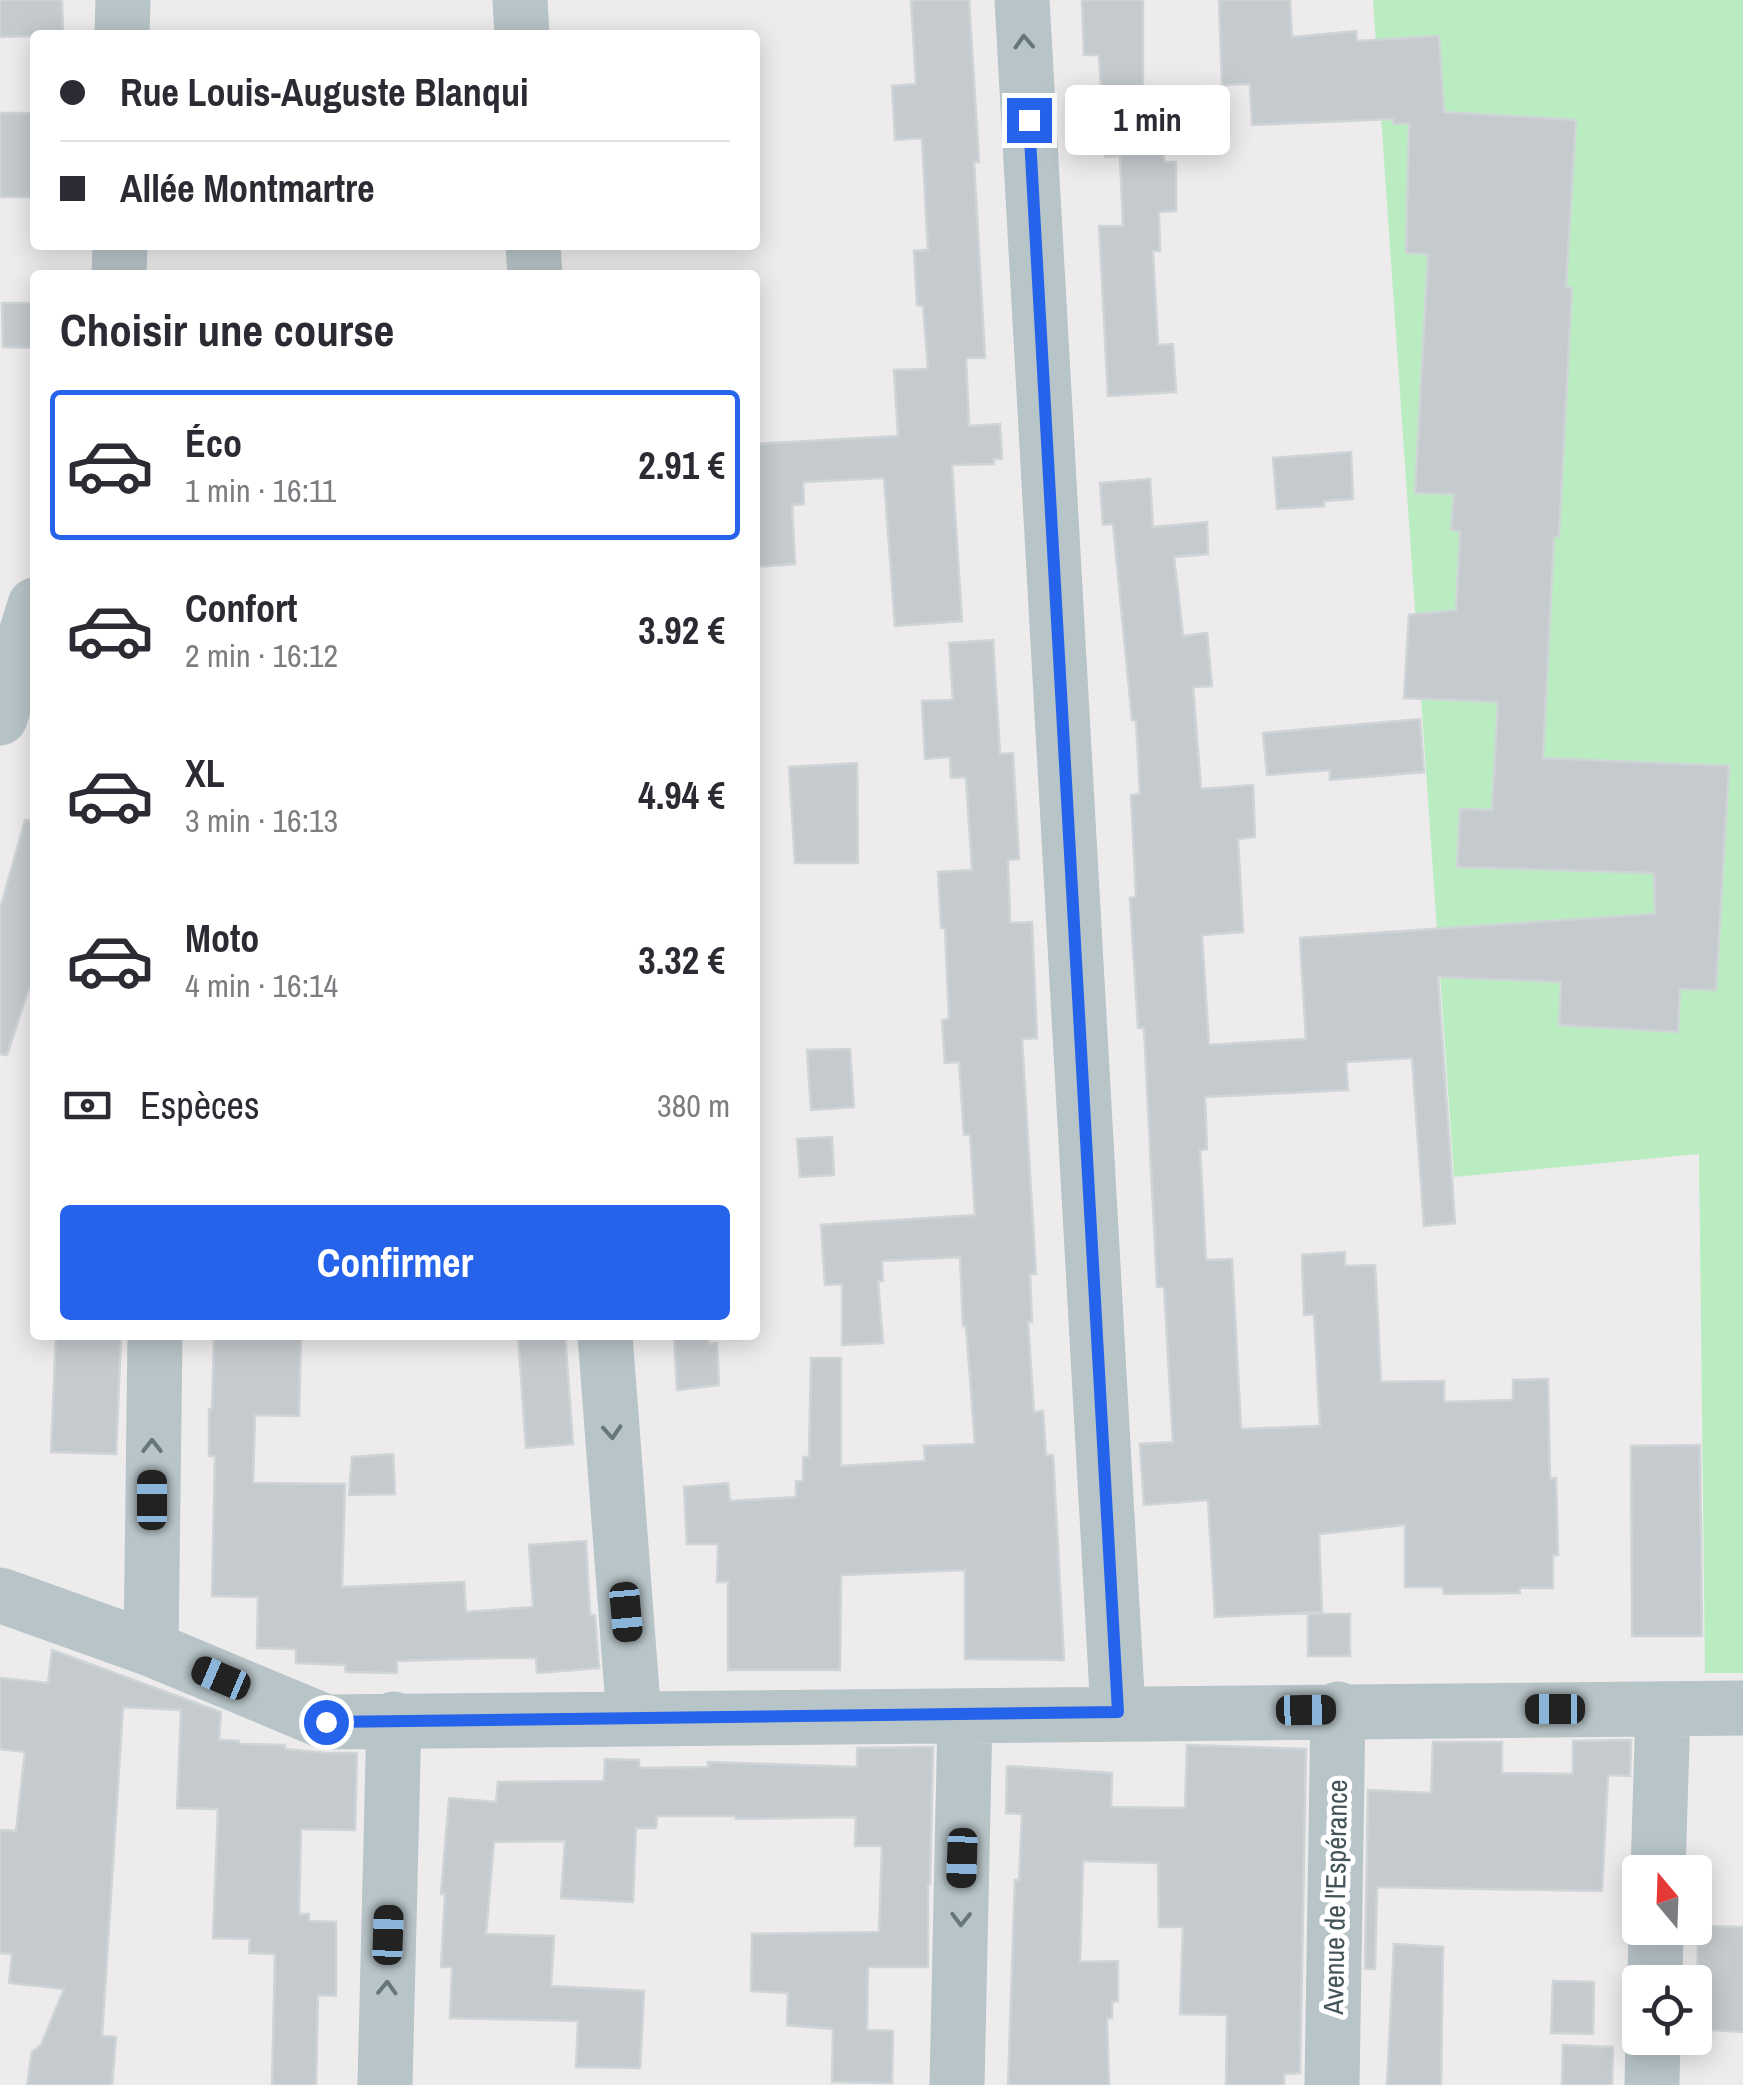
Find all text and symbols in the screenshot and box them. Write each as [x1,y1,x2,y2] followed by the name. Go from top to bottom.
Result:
[1014,34,1035,50] one-way arrow
[120,67,529,118] text: Rue Louis-Auguste Blanqui
[1064,85,1229,155] callout: 1 min
[1007,98,1052,143] route end
[1113,98,1182,141] text: 1 min
[120,163,375,214] text: Allée Montmartre
[60,299,394,360] text: Choisir une course
[185,418,242,469] text: Éco
[65,420,155,510] icon: car
[638,440,725,491] text: 2.91 €
[185,469,336,512] text: 1 min · 16:11
[185,583,297,634] text: Confort
[65,585,155,675] icon: car
[638,605,725,656] text: 3.92 €
[185,634,338,677] text: 2 min · 16:12
[185,748,225,799] text: XL
[65,750,155,840] icon: car
[638,770,725,821] text: 4.94 €
[185,799,338,842] text: 3 min · 16:13
[185,913,259,964] text: Moto
[65,915,155,1005] icon: car
[638,935,725,986] text: 3.32 €
[185,964,338,1007] text: 4 min · 16:14
[60,1078,115,1133] icon: cash
[140,1080,260,1131] text: Espèces
[657,1084,730,1127] text: 380 m
[60,1205,730,1320] button: Confirmer
[601,1425,623,1441] one-way arrow
[141,1438,163,1454] one-way arrow
[137,1470,167,1530] car
[608,1581,644,1643] car
[188,1652,254,1704] car
[1276,1694,1336,1726] car
[1525,1694,1585,1724] car
[304,1700,349,1745] route start
[1314,1779,1356,2016] street label: Avenue de l'Espérance
[946,1827,978,1889] car
[1622,1855,1712,1945] north arrow
[1622,1855,1712,2055] map controls
[372,1904,404,1966] car
[950,1912,971,1927] one-way arrow
[1622,1965,1712,2055] button: locate
[377,1979,398,1995] one-way arrow

